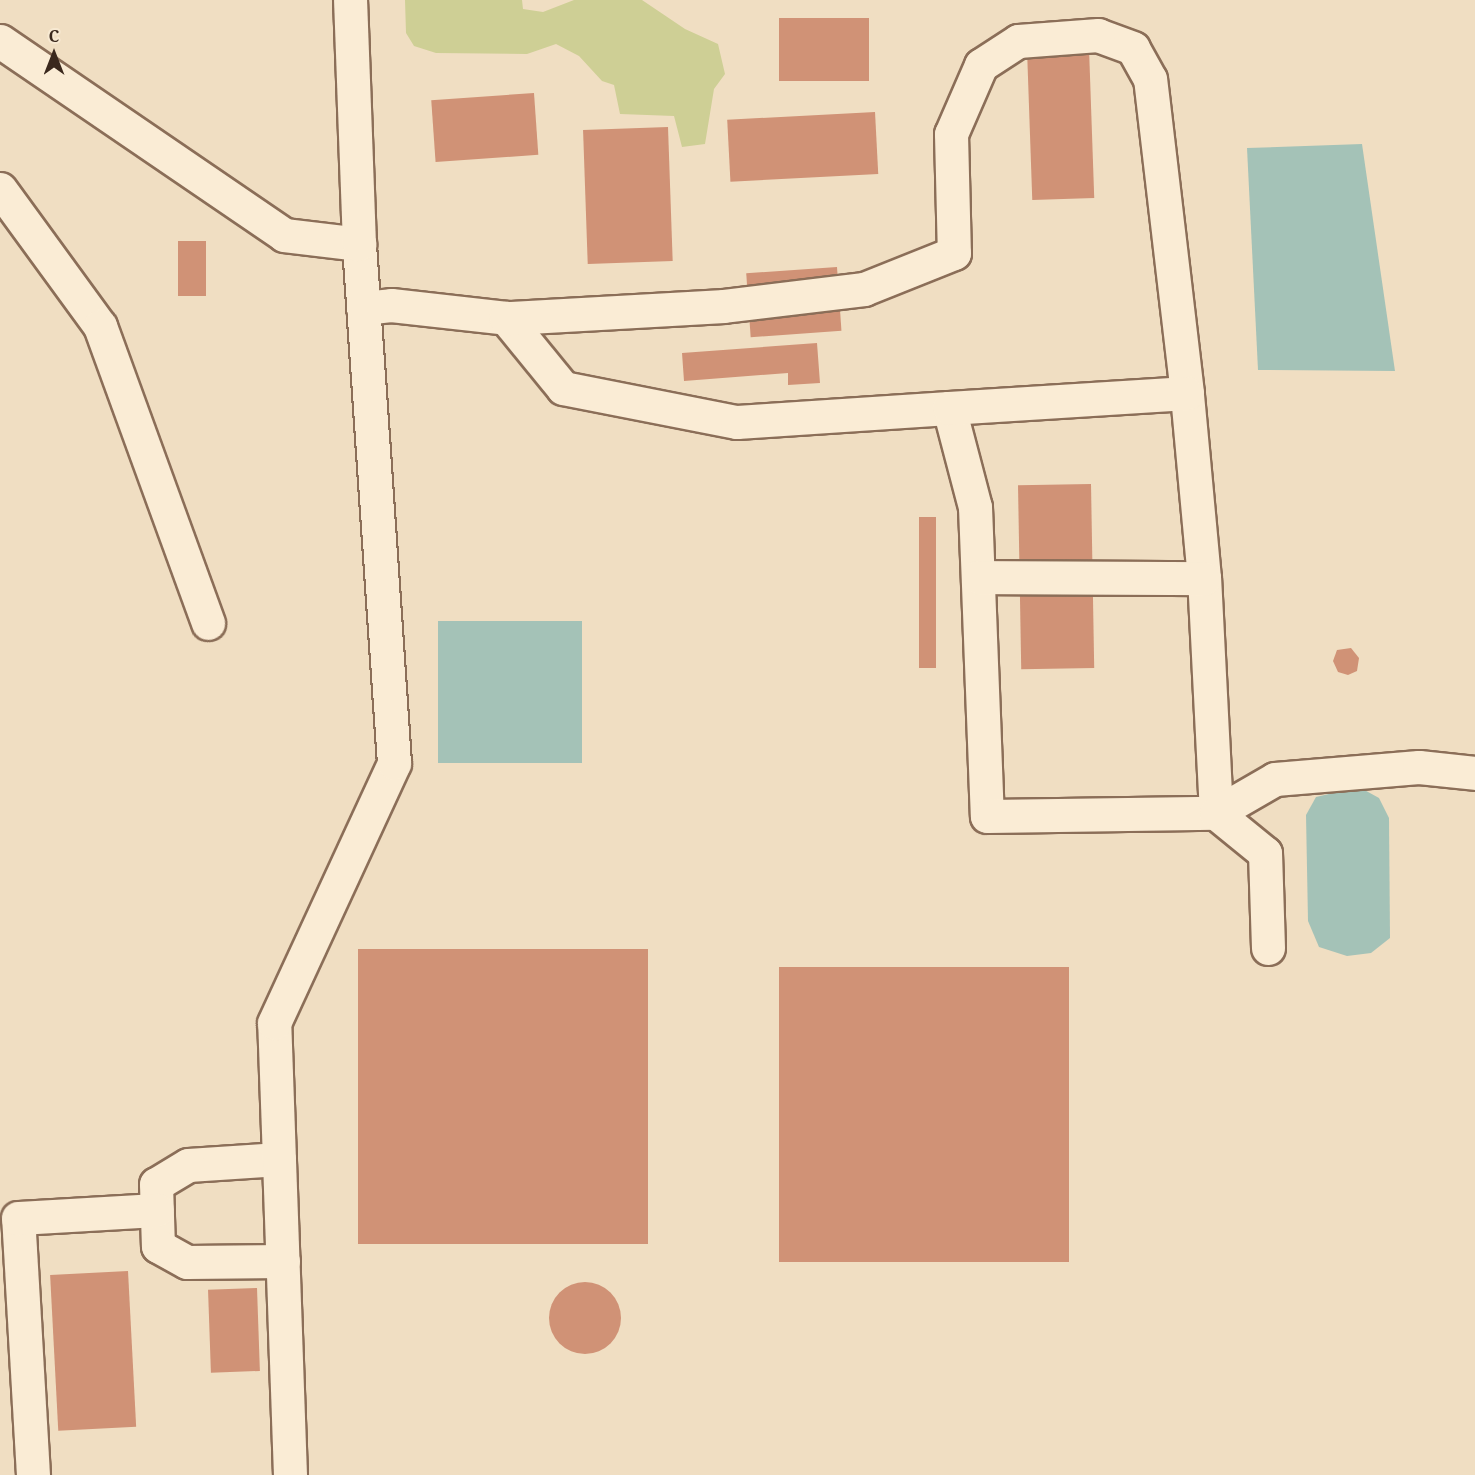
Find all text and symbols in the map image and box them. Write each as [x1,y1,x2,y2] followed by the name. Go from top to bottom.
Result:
[24,24,84,84] north arrow
[49,25,59,47] text: С

